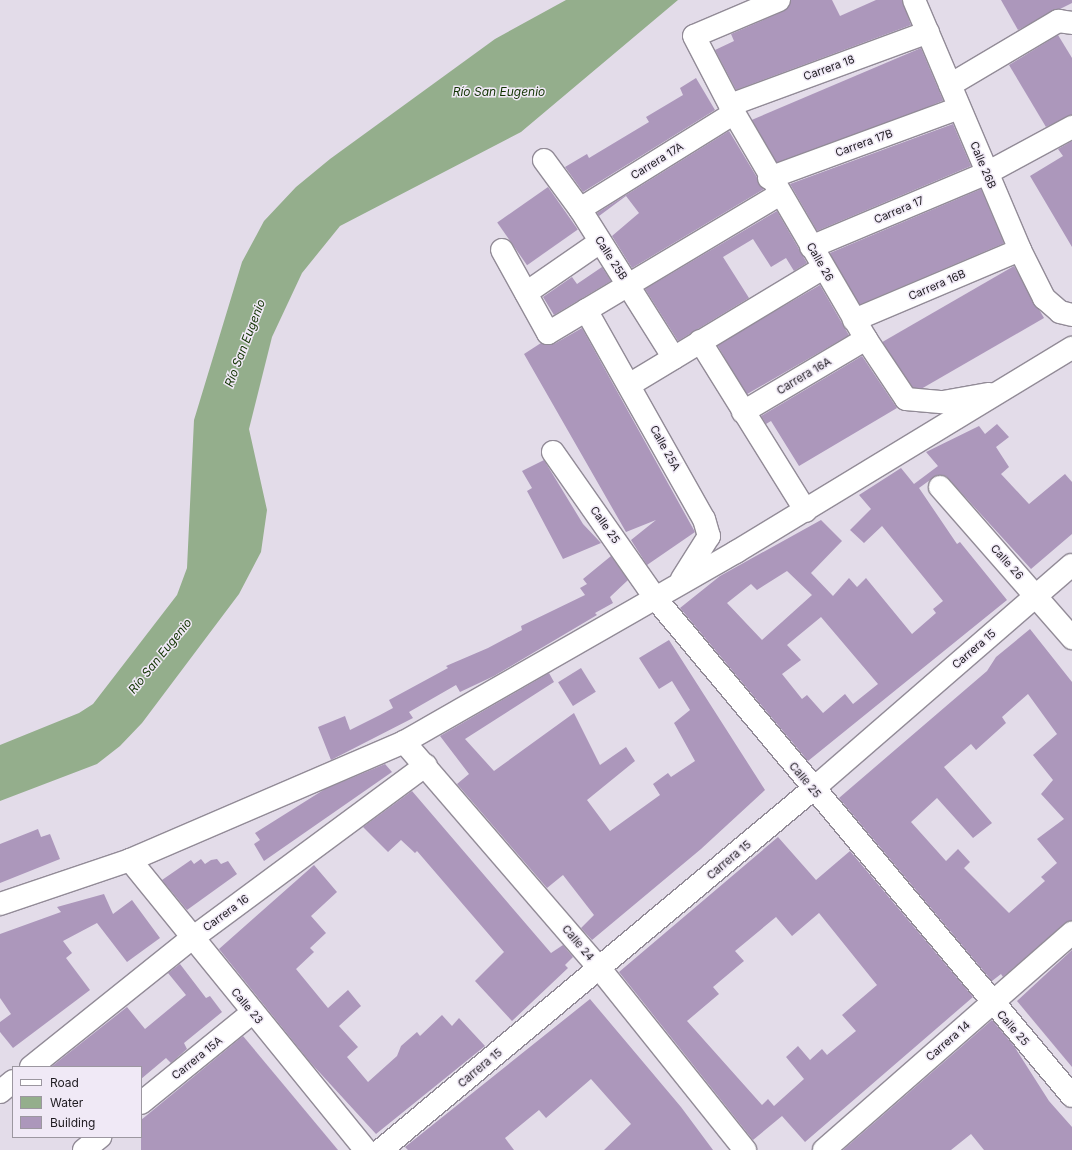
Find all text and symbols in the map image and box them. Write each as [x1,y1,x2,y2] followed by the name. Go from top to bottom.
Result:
[802,53,856,83] street label: Carrera 18
[453,85,545,99] water label: Río San Eugenio
[833,127,895,159] street label: Carrera 17B
[628,140,686,182] street label: Carrera 17A
[967,140,999,190] street label: Calle 26B
[872,194,926,226] street label: Carrera 17
[592,234,630,282] street label: Calle 25B
[804,240,836,284] street label: Calle 26
[906,267,968,303] street label: Carrera 16B
[222,297,268,389] water label: Río San Eugenio
[774,355,834,397] street label: Carrera 16A
[647,423,683,473] street label: Calle 25A
[587,504,623,546] street label: Calle 25
[988,542,1026,582] street label: Calle 26
[125,616,195,696] water label: Río San Eugenio
[949,626,999,672] street label: Carrera 15
[786,760,824,800] street label: Calle 25
[704,838,754,882] street label: Carrera 15
[200,892,252,934] street label: Carrera 16
[559,922,597,964] street label: Calle 24
[228,985,266,1027] street label: Calle 23
[994,1008,1032,1048] street label: Calle 25
[923,1018,973,1064] street label: Carrera 14
[169,1034,225,1082] street label: Carrera 15A
[455,1046,505,1090] street label: Carrera 15
[12,1066,142,1138] legend
[50,1075,79,1090] text: Road
[50,1095,83,1110] text: Water
[50,1115,95,1130] text: Building

